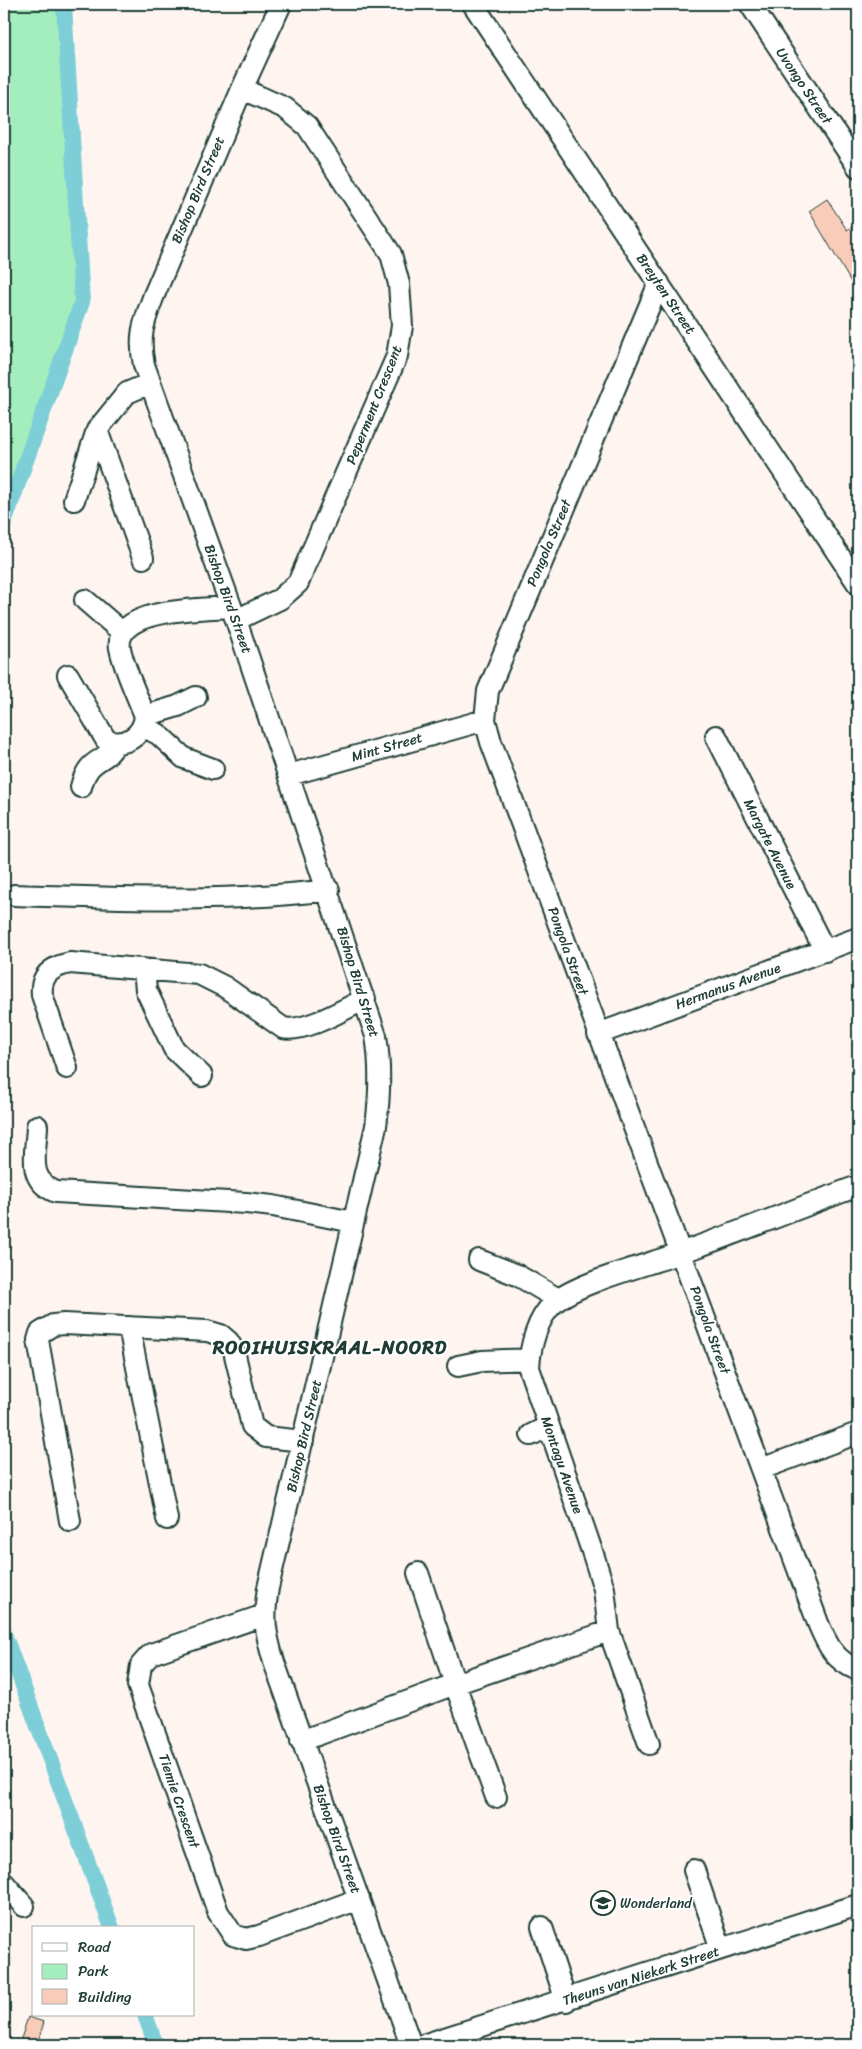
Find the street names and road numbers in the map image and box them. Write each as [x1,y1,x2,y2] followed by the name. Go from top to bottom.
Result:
[769,42,840,131] street label: Uvongo Street
[164,132,232,248] street label: Bishop Bird Street
[629,248,703,340] street label: Breyten Street
[339,342,409,468] street label: Peperment Crescent
[519,494,579,591] street label: Pongola Street
[197,541,259,657] street label: Bishop Bird Street
[348,725,426,769] street label: Mint Street
[736,794,804,894] street label: Margate Avenue
[540,903,596,1000] street label: Pongola Street
[329,923,387,1041] street label: Bishop Bird Street
[672,955,784,1017] street label: Hermanus Avenue
[682,1282,738,1379] street label: Pongola Street
[279,1377,329,1495] street label: Bishop Bird Street
[534,1413,591,1518] street label: Montagu Avenue
[151,1750,207,1853] street label: Tiemie Crescent
[306,1781,368,1897] street label: Bishop Bird Street
[559,1939,723,2013] street label: Theuns van Niekerk Street

